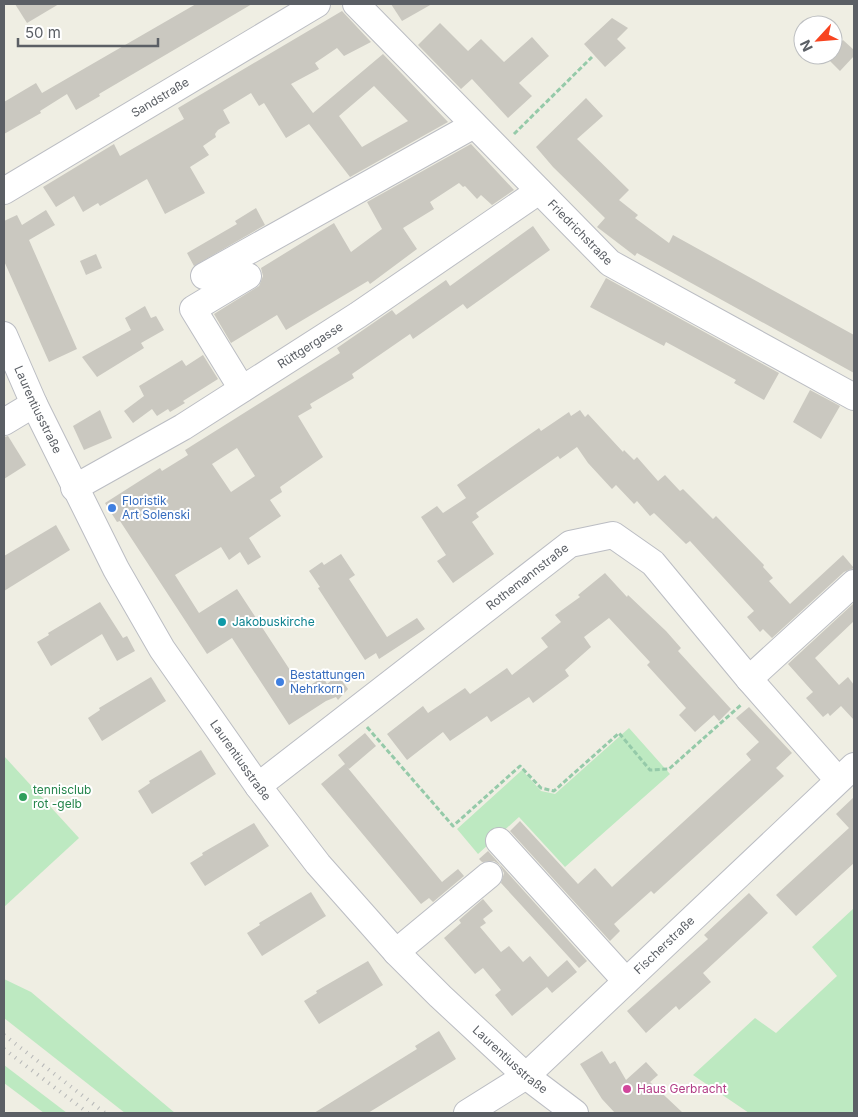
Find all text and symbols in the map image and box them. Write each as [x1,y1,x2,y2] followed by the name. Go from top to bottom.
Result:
[18,15,158,47] scale bar
[793,15,843,65] north arrow
[25,23,61,42] text: 50 m
[796,37,816,54] text: N
[128,74,192,120] street label: Sandstraße
[545,196,616,268] street label: Friedrichstraße
[274,319,346,372] street label: Rüttgergasse
[11,363,65,456] street label: Laurentiusstraße
[122,493,190,522] place label: Floristik Art Solenski
[106,502,118,514] marker: Floristik Art Solenski
[483,540,571,613] street label: Rothemannstraße
[232,614,315,629] place label: Jakobuskirche
[216,616,228,628] marker: Jakobuskirche
[290,667,365,696] place label: Bestattungen Nehrkorn
[274,676,286,688] marker: Bestattungen Nehrkorn
[207,717,274,803] street label: Laurentiusstraße
[33,782,91,811] place label: tennisclub rot -gelb
[17,791,29,803] marker: tennisclub rot -gelb
[631,913,697,977] street label: Fischerstraße
[470,1022,551,1097] street label: Laurentiusstraße
[637,1081,727,1096] place label: Haus Gerbracht
[621,1083,633,1095] marker: Haus Gerbracht

